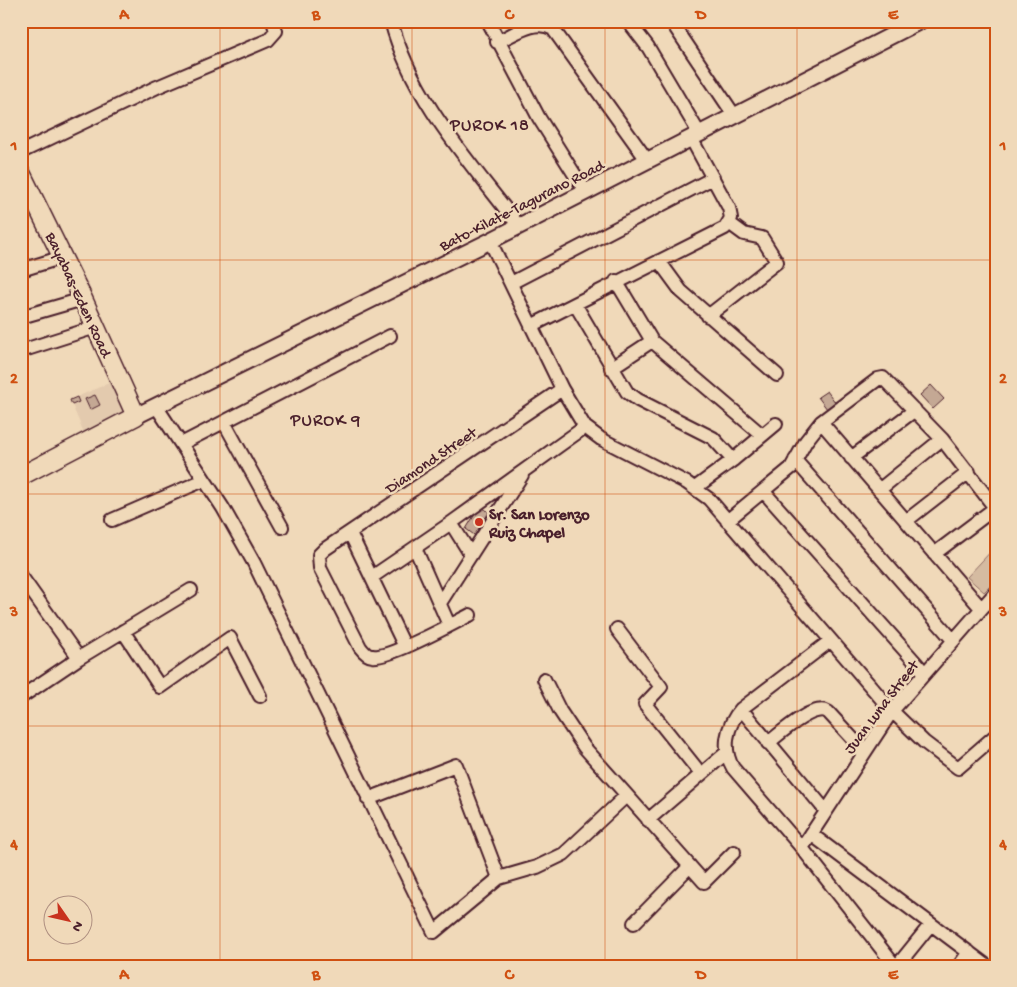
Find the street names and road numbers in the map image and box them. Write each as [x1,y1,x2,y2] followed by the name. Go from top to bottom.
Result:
[436,157,610,257] street label: Bato-Kilate-Tagurano Road
[39,229,115,363] street label: Bayabas-Eden Road
[382,424,482,500] street label: Diamond Street
[841,656,925,759] street label: Juan Luna Street

